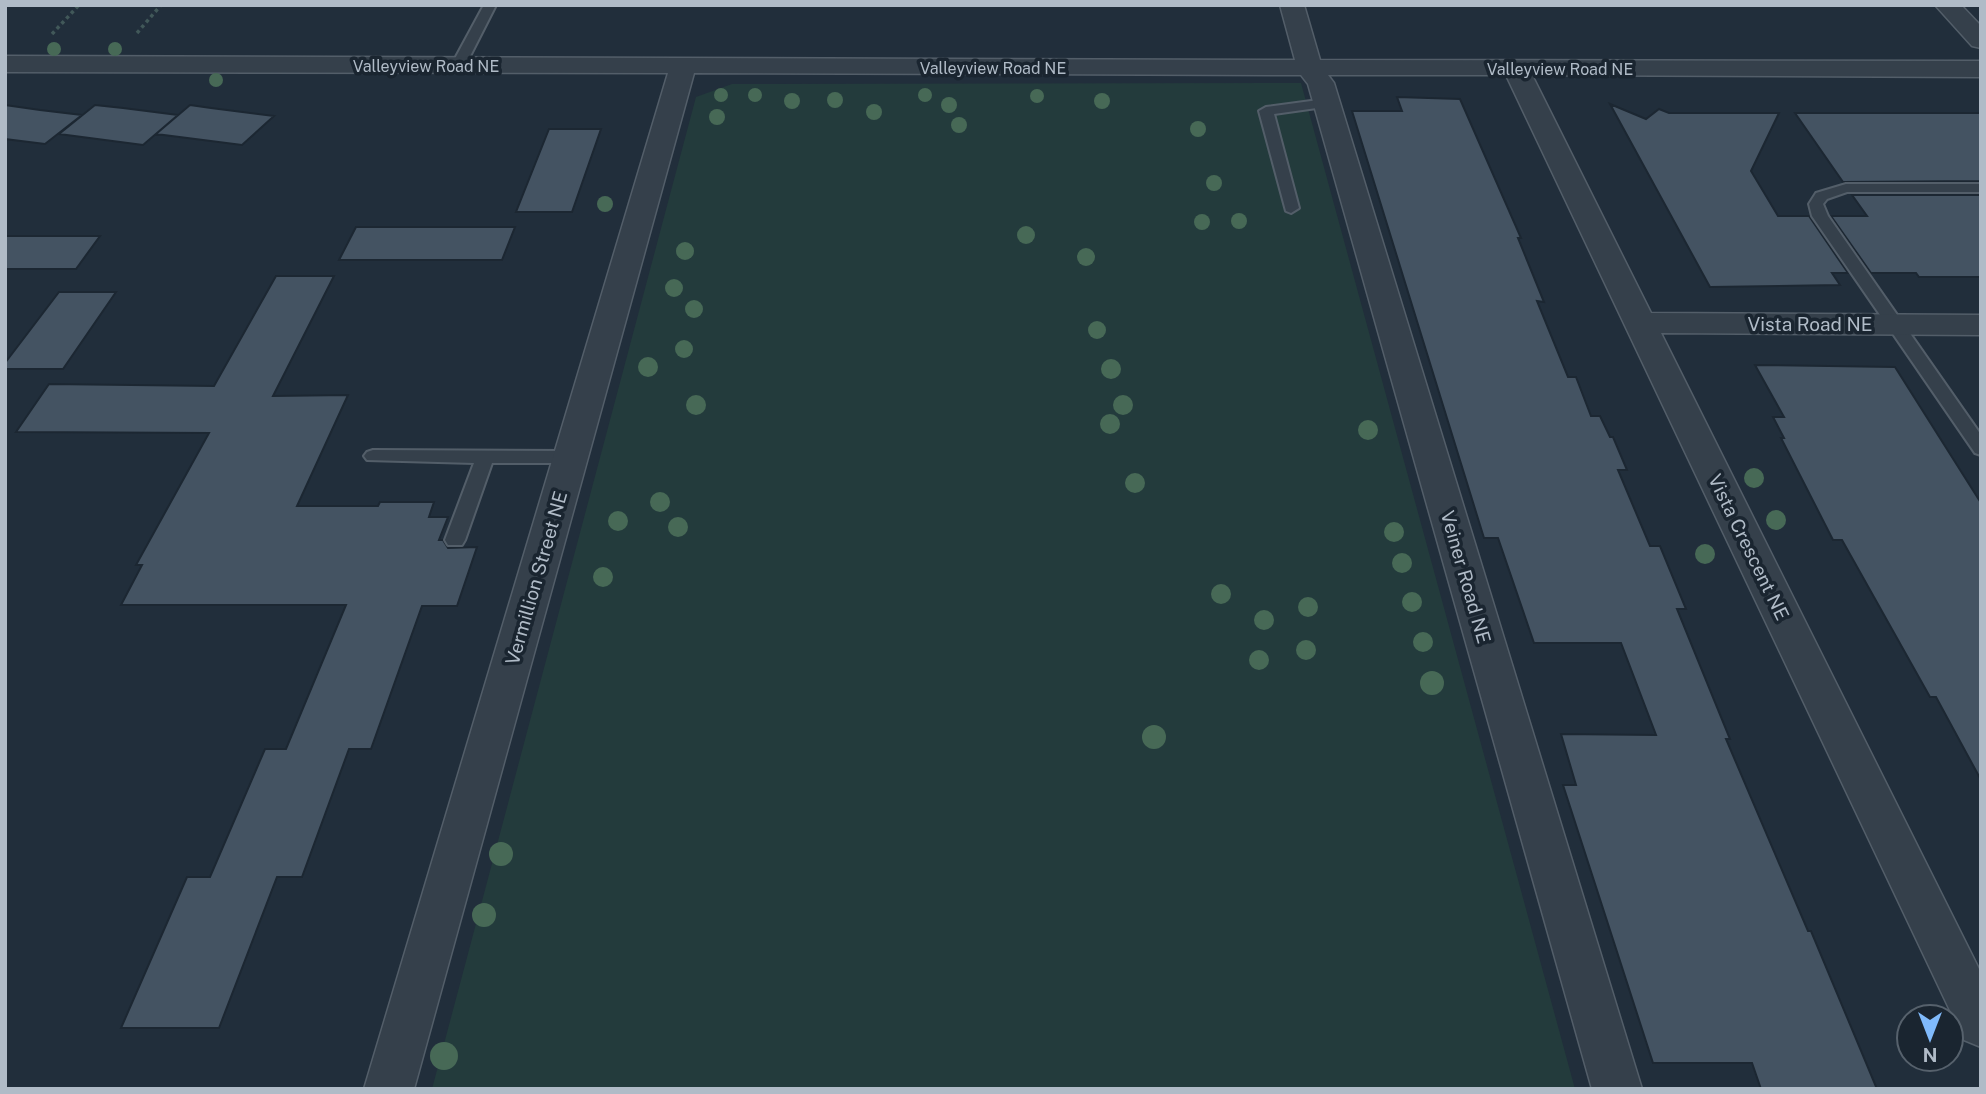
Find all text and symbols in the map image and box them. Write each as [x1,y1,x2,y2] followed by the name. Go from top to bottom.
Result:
[353,57,499,76] street label: Valleyview Road NE
[920,59,1066,78] street label: Valleyview Road NE
[1487,60,1633,79] street label: Valleyview Road NE
[1747,313,1873,335] street label: Vista Road NE
[1704,470,1794,624] street label: Vista Crescent NE
[501,489,571,667] street label: Vermillion Street NE
[1437,508,1495,646] street label: Veiner Road NE
[1895,1003,1965,1073] north arrow
[1923,1044,1937,1066] text: N

